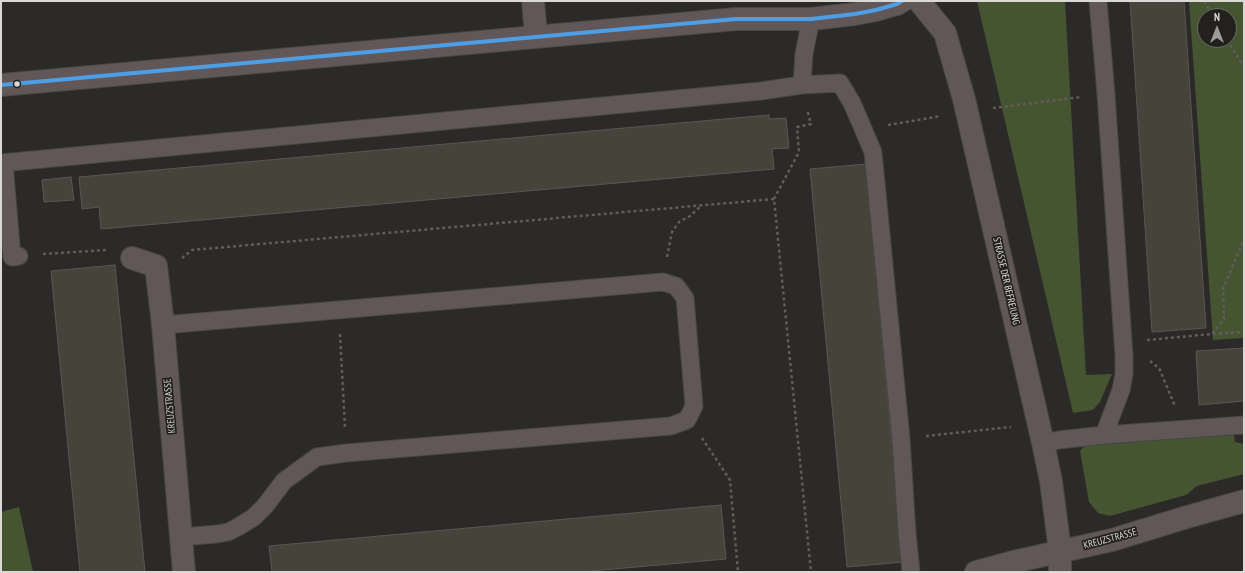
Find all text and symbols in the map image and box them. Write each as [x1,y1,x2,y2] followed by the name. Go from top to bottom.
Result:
[1197,8,1237,48] north arrow
[1214,10,1220,24] text: N
[12,79,22,89] unlabelled marker
[990,236,1022,326] street label: STRASSE DER BEFREIUNG
[162,378,178,434] street label: KREUZSTRASSE
[1082,526,1138,552] street label: KREUZSTRASSE

